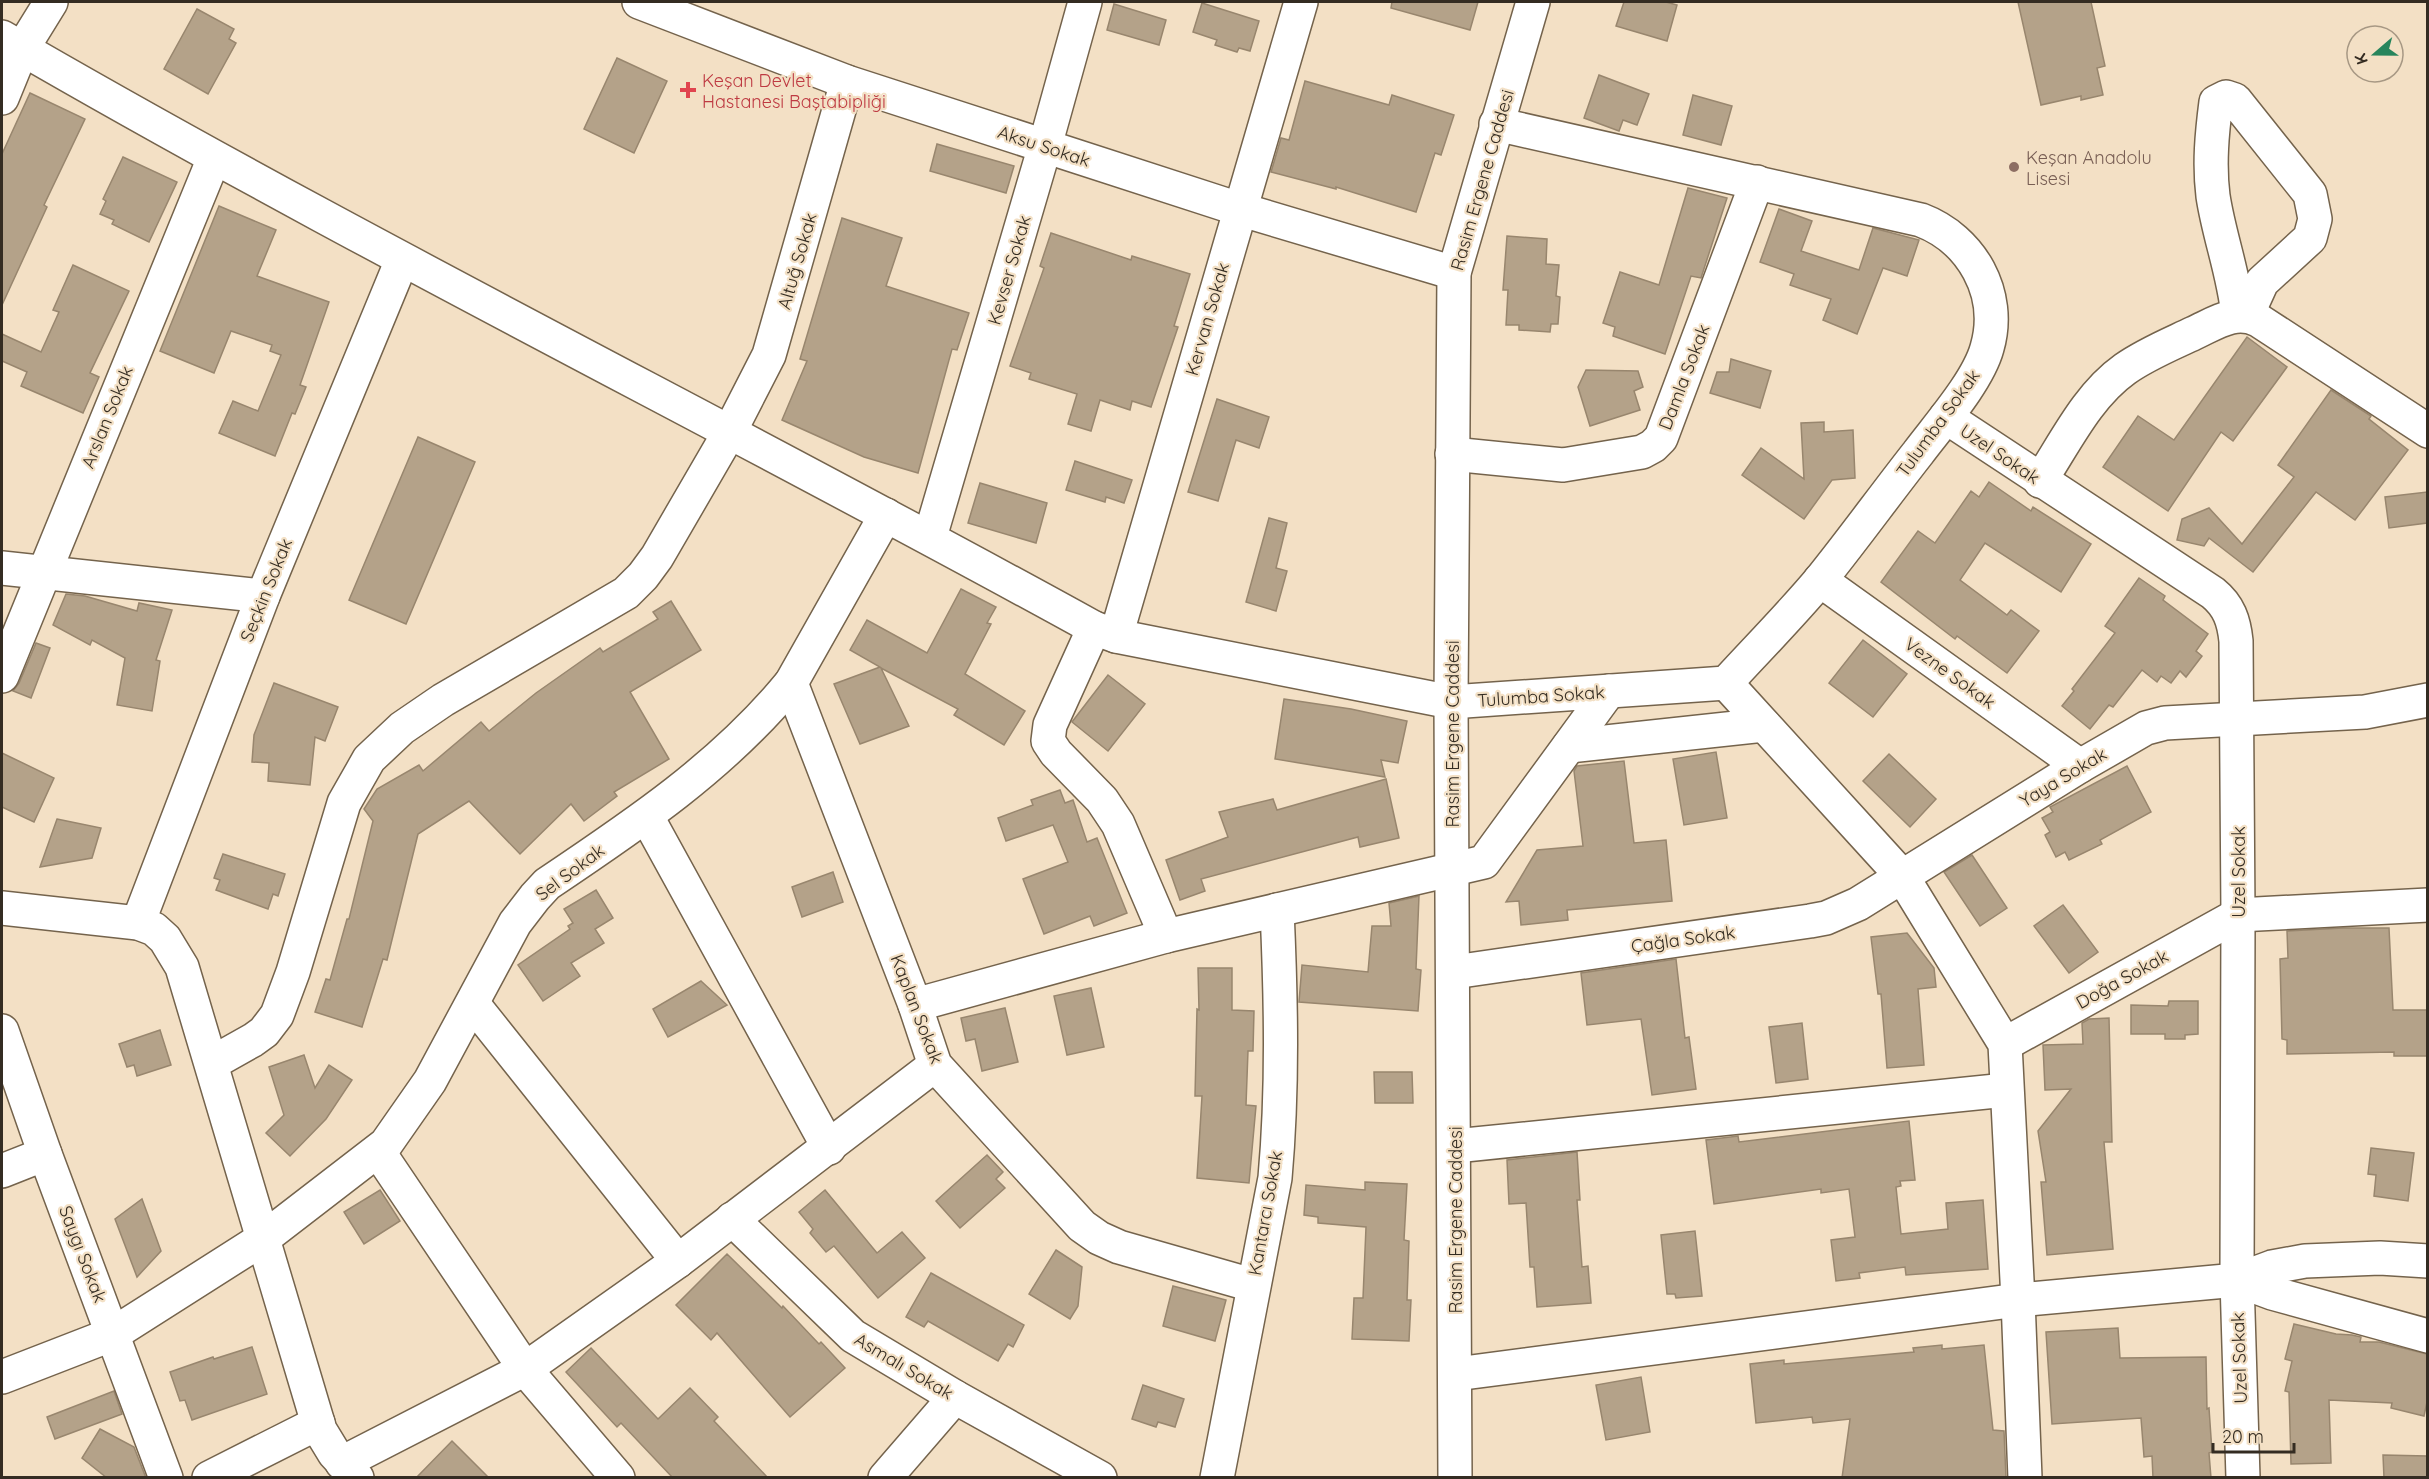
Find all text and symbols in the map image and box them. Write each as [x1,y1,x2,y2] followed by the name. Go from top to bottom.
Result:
[2345,24,2405,84] north arrow
[2350,51,2372,67] text: K
[702,69,886,113] place label: Keşan Devlet Hastanesi Baştabipliği
[679,81,697,99] marker: Keşan Devlet Hastanesi Baştabipliği
[1445,87,1519,273] street label: Rasim Ergene Caddesi
[995,120,1093,172] street label: Aksu Sokak
[2026,146,2152,190] place label: Keşan Anadolu Lisesi
[2007,160,2021,174] marker: Keşan Anadolu Lisesi
[772,210,822,312] street label: Altuğ Sokak
[982,213,1036,327] street label: Kevser Sokak
[1180,260,1234,378] street label: Kervan Sokak
[1653,321,1715,433] street label: Damla Sokak
[76,362,138,472] street label: Arslan Sokak
[1891,365,1985,481] street label: Tulumba Sokak
[1956,419,2044,489] street label: Uzel Sokak
[235,535,297,645] street label: Seçkin Sokak
[1900,632,2000,714] street label: Vezne Sokak
[1441,640,1464,828] street label: Rasim Ergene Caddesi
[1477,680,1605,712] street label: Tulumba Sokak
[2015,742,2111,812] street label: Yaya Sokak
[2227,826,2250,918] street label: Uzel Sokak
[531,839,609,905] street label: Sel Sokak
[1629,920,1737,958] street label: Çağla Sokak
[2072,944,2172,1014] street label: Doğa Sokak
[886,951,948,1067] street label: Kaplan Sokak
[1444,1126,1467,1314] street label: Rasim Ergene Caddesi
[1243,1149,1287,1277] street label: Kantarcı Sokak
[54,1202,112,1306] street label: Saygı Sokak
[2226,1312,2252,1404] street label: Uzel Sokak
[850,1327,958,1405] street label: Asmalı Sokak
[2213,1416,2294,1454] scale bar
[2222,1425,2264,1448] text: 20 m

